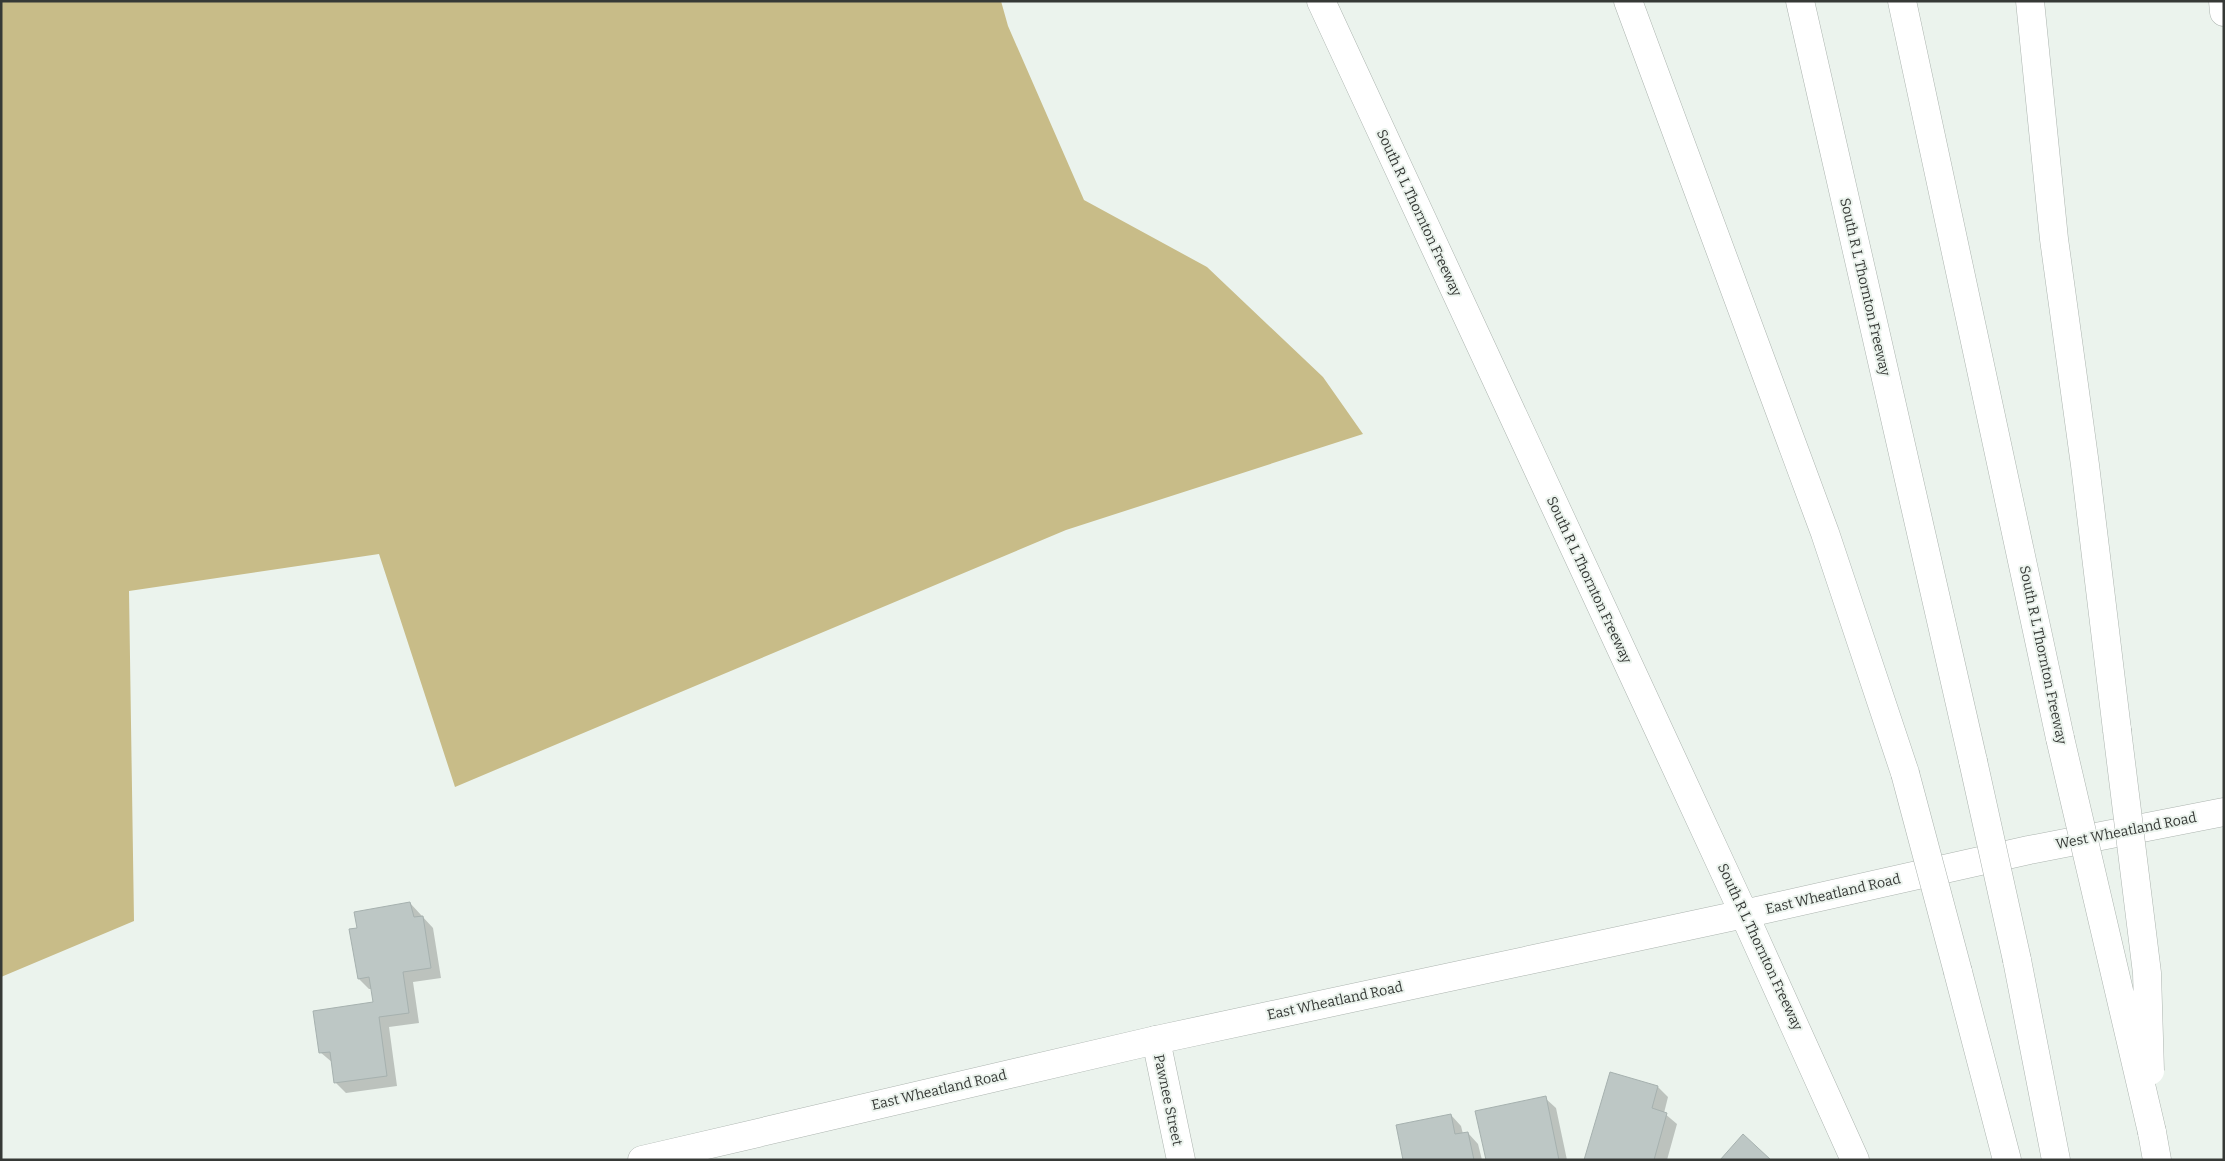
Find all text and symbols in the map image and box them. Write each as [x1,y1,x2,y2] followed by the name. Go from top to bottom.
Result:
[1373,127,1465,300] street label: South R L Thornton Freeway
[1836,196,1894,378] street label: South R L Thornton Freeway
[1543,494,1635,667] street label: South R L Thornton Freeway
[2016,564,2070,746] street label: South R L Thornton Freeway
[2054,809,2198,853] street label: West Wheatland Road
[1714,861,1806,1034] street label: South R L Thornton Freeway
[1764,870,1902,918] street label: East Wheatland Road
[1266,978,1404,1024] street label: East Wheatland Road
[1150,1053,1186,1147] street label: Pawnee Street
[870,1066,1008,1114] street label: East Wheatland Road

